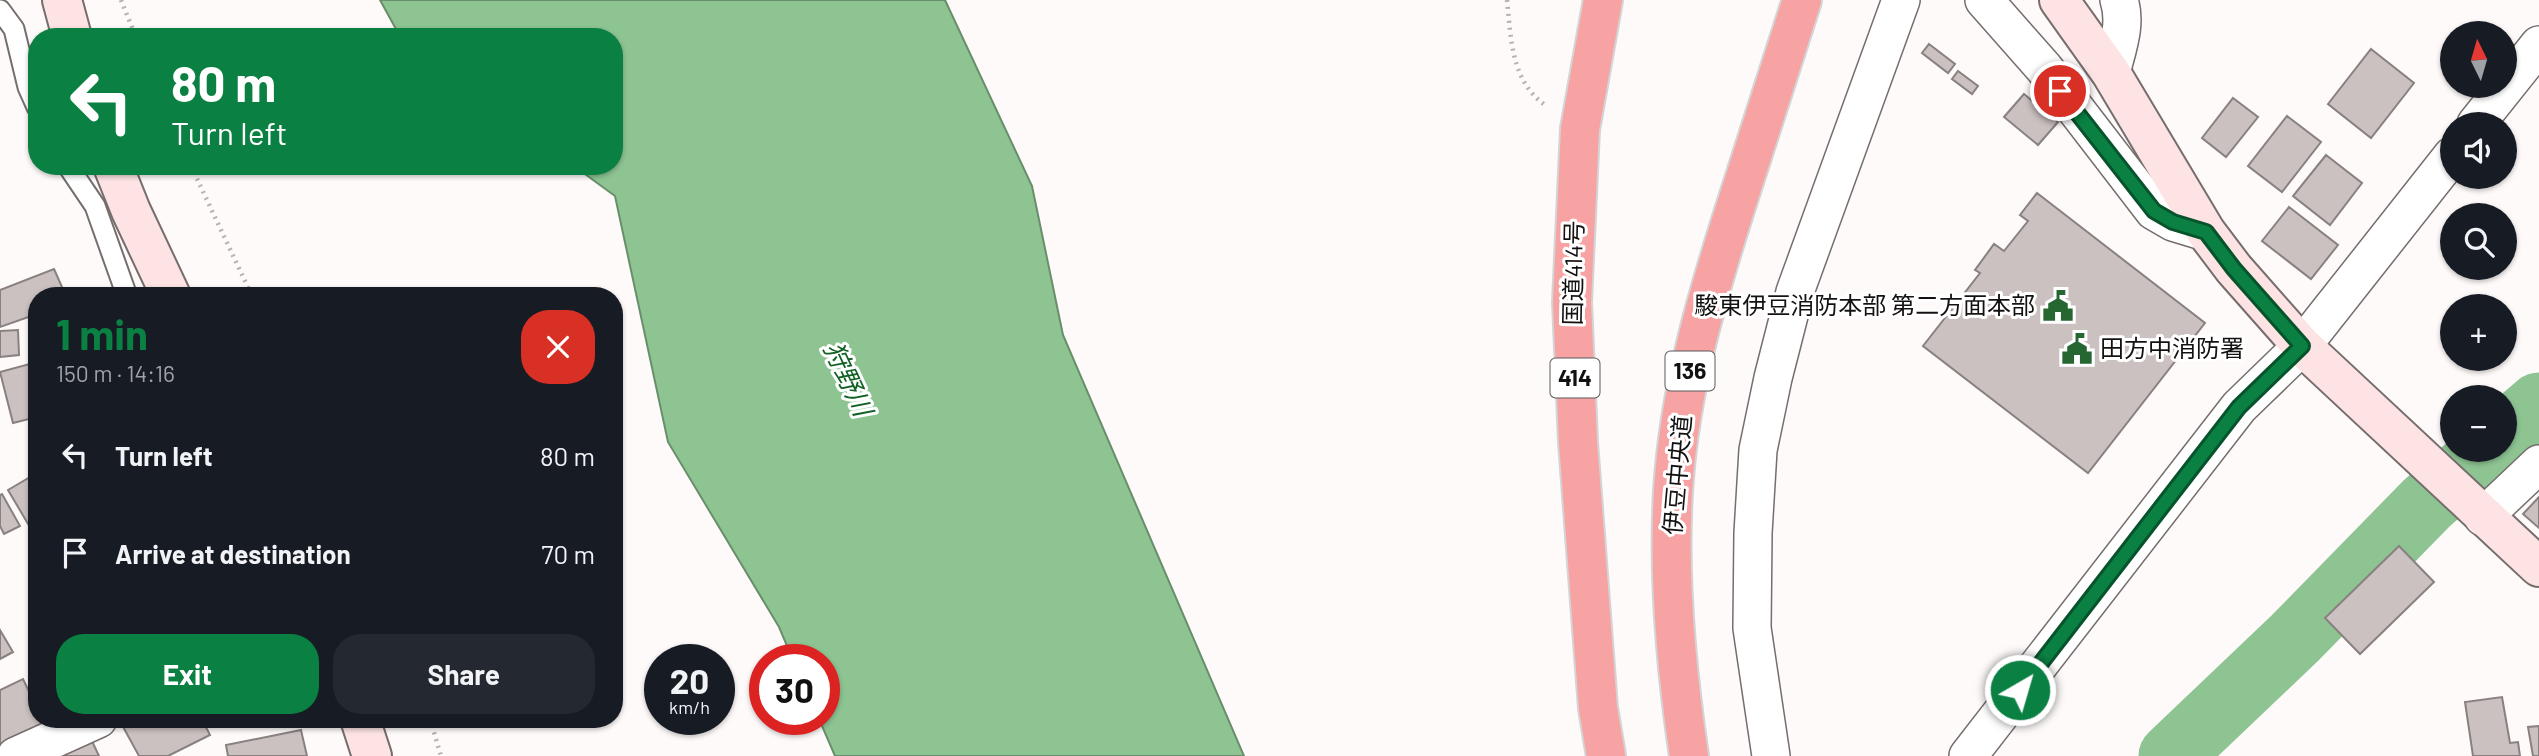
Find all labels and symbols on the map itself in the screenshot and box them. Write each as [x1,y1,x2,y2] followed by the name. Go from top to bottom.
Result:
[2440,21,2516,98] north arrow
[2030,61,2090,121] pin
[1557,220,1588,326] street label: 国道414号
[2041,289,2075,323] public building icon: 駿東伊豆消防本部 第二方面本部
[1694,290,2035,319] place label: 駿東伊豆消防本部 第二方面本部
[2060,332,2094,366] public building icon: 田方中消防署
[2100,333,2244,362] place label: 田方中消防署
[819,336,881,423] water label: 狩野川
[1666,352,1714,390] road number: 136
[1550,358,1600,398] road number: 414
[1657,414,1696,536] street label: 伊豆中央道
[749,644,840,735] speed limit sign: 30
[1983,653,2057,727] position arrow

